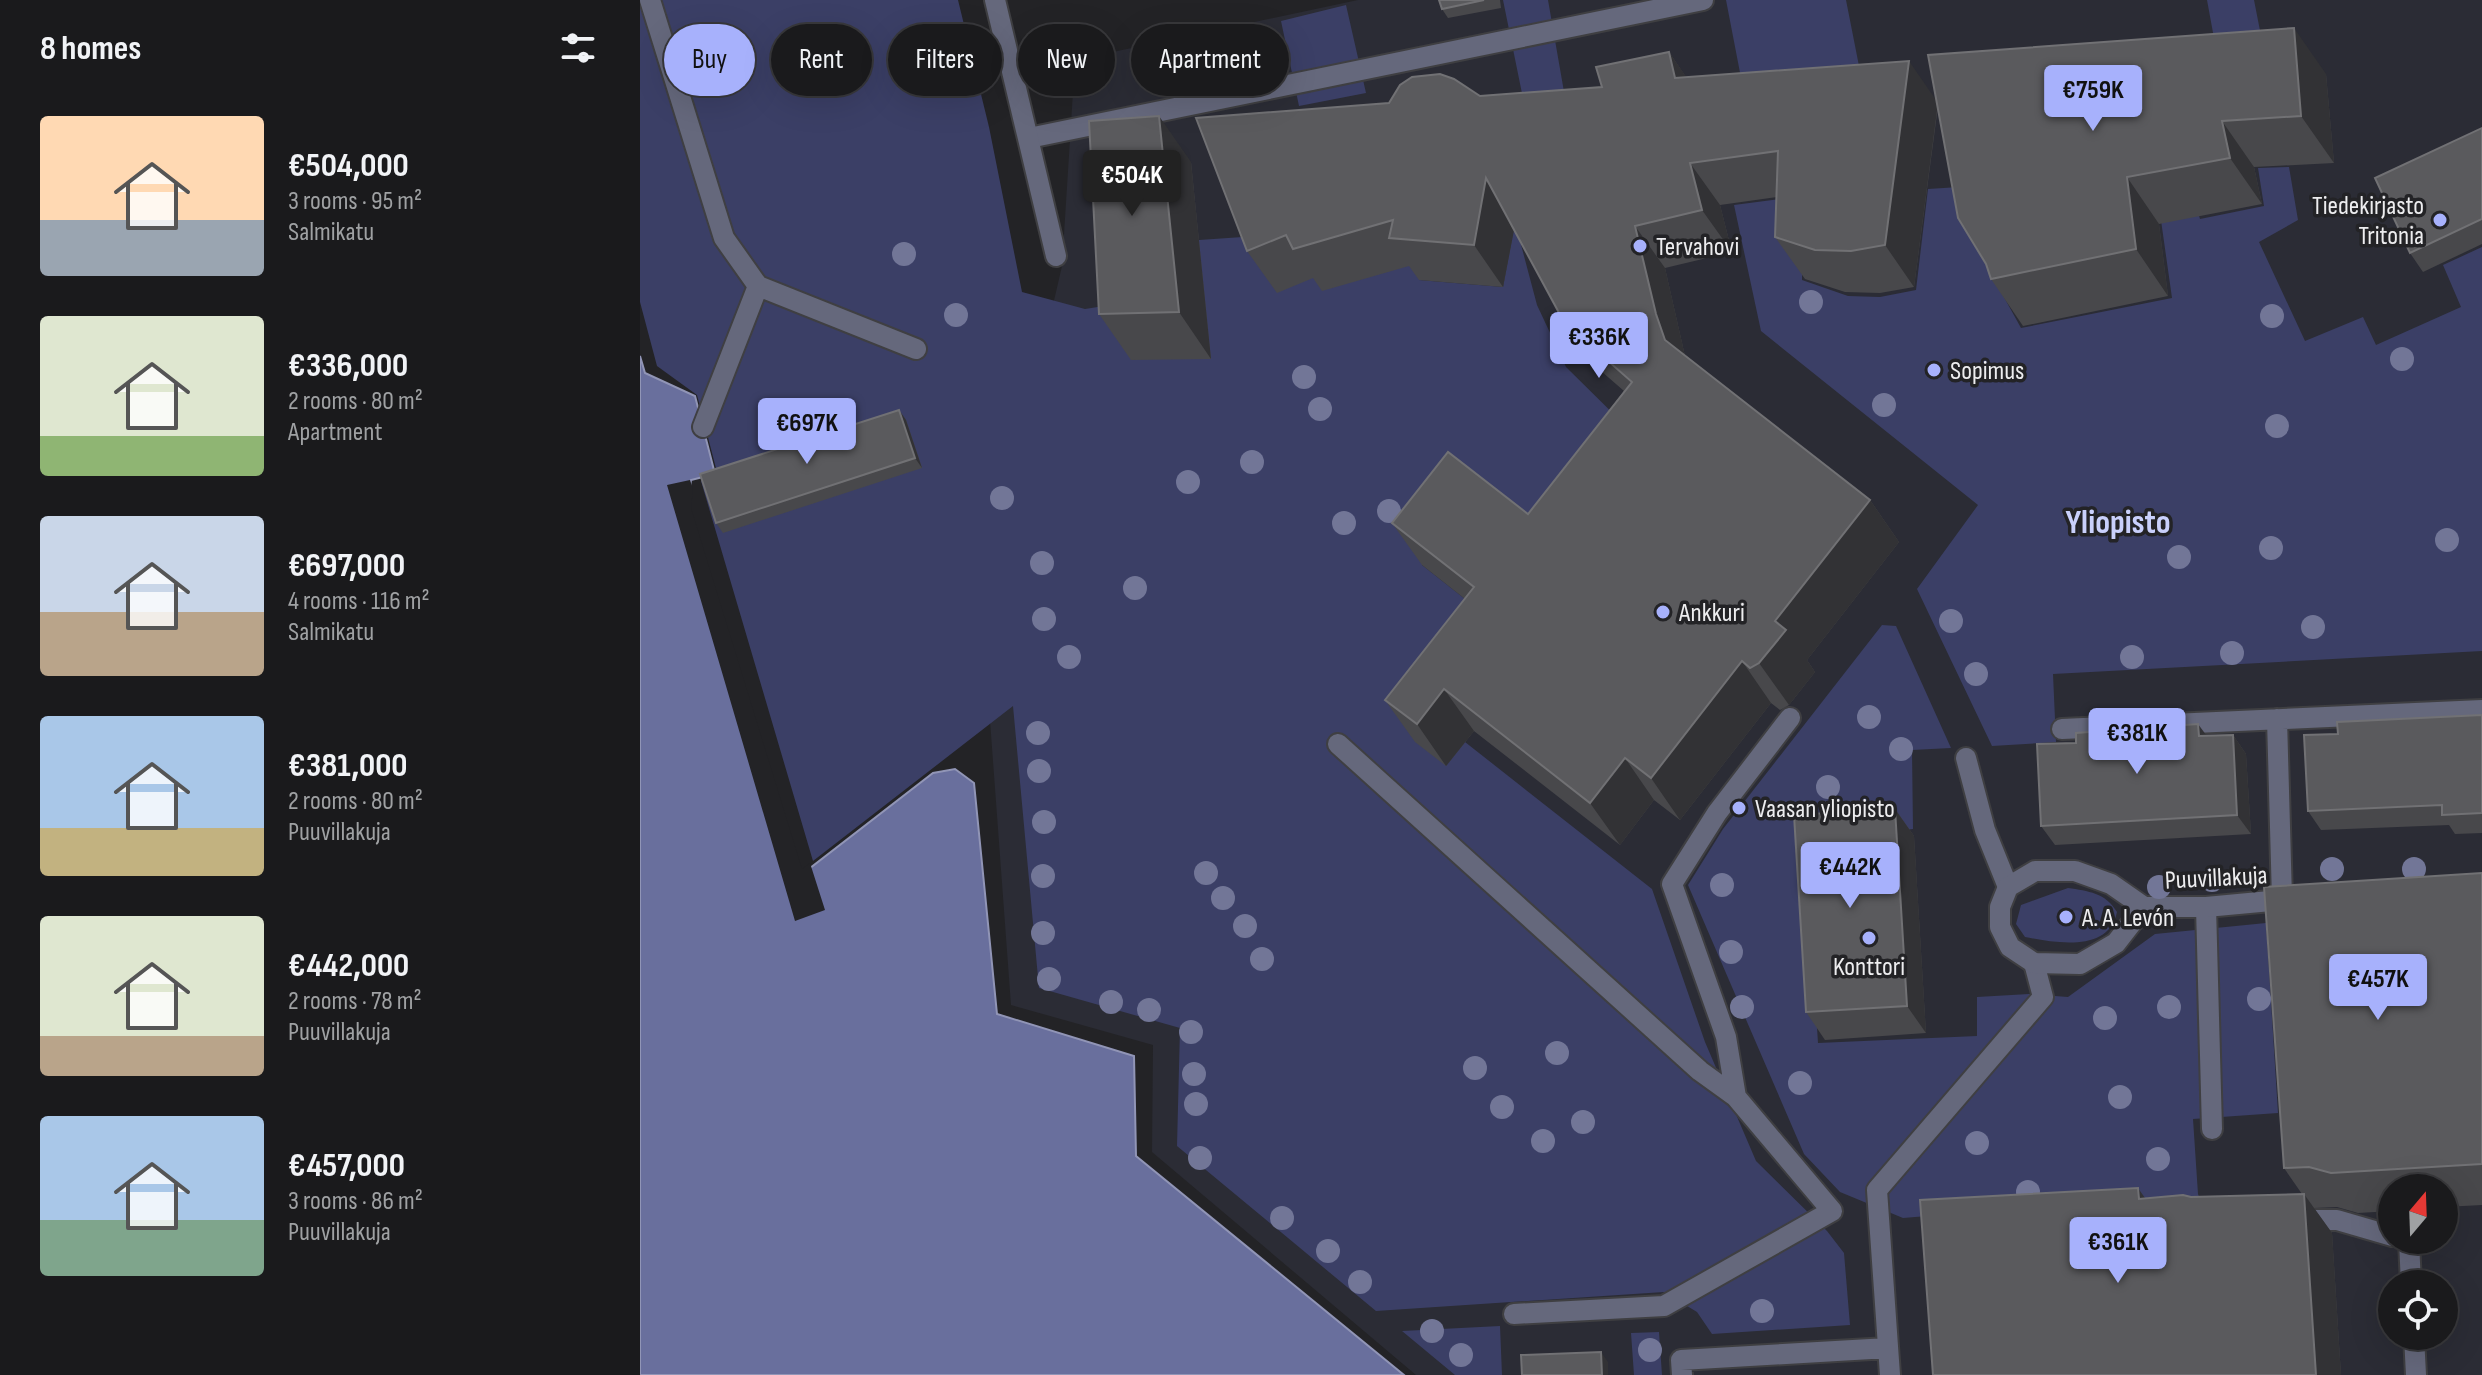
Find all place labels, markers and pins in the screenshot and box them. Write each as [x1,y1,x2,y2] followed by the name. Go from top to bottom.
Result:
[2037,65,2149,133] pin: €759K
[1076,150,1188,218] pin: €504K
[2312,191,2424,252] place label: Tiedekirjasto Tritonia
[2431,211,2449,229] marker: Tiedekirjasto Tritonia
[1656,232,1739,263] place label: Tervahovi
[1631,237,1649,255] marker: Tervahovi
[1543,312,1655,380] pin: €336K
[1950,356,2024,387] place label: Sopimus
[1925,361,1943,379] marker: Sopimus
[751,398,863,466] pin: €697K
[1678,598,1745,629] place label: Ankkuri
[1654,603,1672,621] marker: Ankkuri
[2081,708,2193,776] pin: €381K
[1755,794,1895,825] place label: Vaasan yliopisto
[1730,799,1748,817] marker: Vaasan yliopisto
[1794,842,1906,910] pin: €442K
[2081,903,2174,934] place label: A. A. Levón
[2057,908,2075,926] marker: A. A. Levón
[1860,929,1878,947] marker: Konttori
[1833,952,1905,983] place label: Konttori
[2322,954,2434,1022] pin: €457K
[2062,1217,2174,1285] pin: €361K

